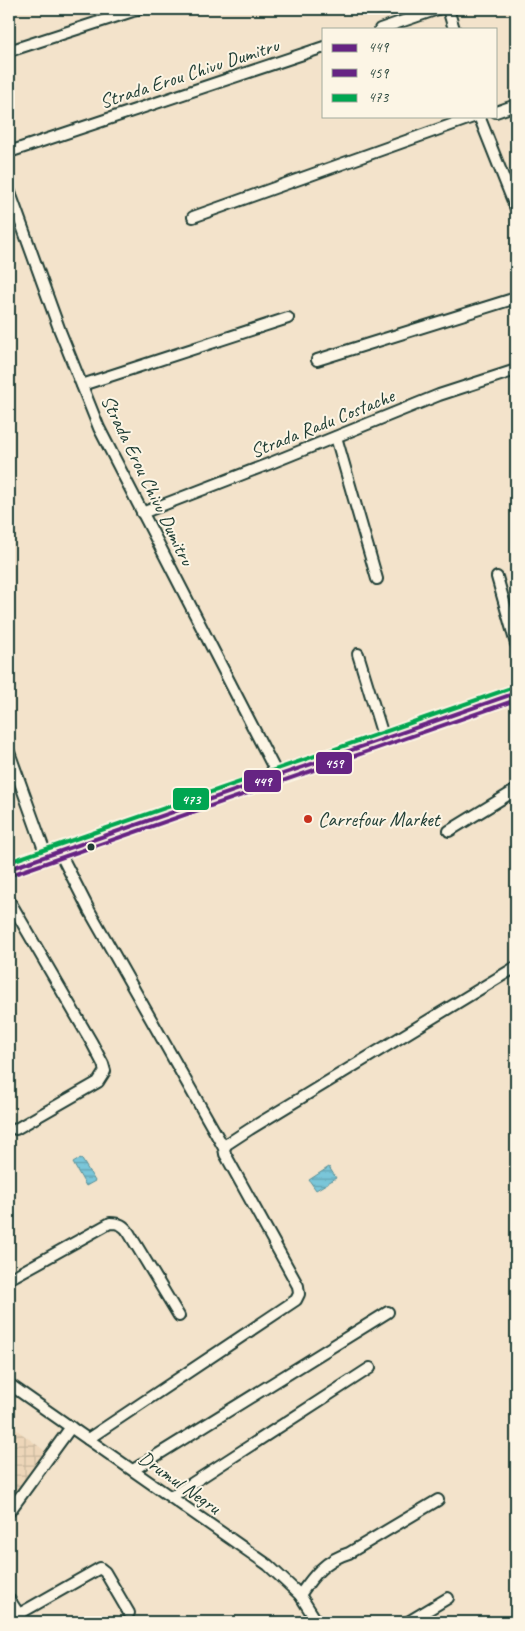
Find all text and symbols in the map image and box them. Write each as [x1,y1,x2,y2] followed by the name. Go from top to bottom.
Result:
[322,28,498,118] legend
[96,32,283,114] street label: Strada Erou Chivu Dumitru
[368,38,390,57] text: 449
[368,64,390,83] text: 459
[368,88,390,107] text: 473
[247,383,399,464] street label: Strada Radu Costache
[95,391,200,571] street label: Strada Erou Chivu Dumitru
[315,751,353,775] line badge: 459
[325,755,345,772] text: 459
[243,769,282,793] line badge: 449
[253,773,273,790] text: 449
[172,787,210,811] line badge: 473
[182,791,202,808] text: 473
[318,807,442,832] place label: Carrefour Market
[302,813,314,825] marker: Carrefour Market
[86,842,96,852] unlabelled marker
[134,1445,227,1521] street label: Drumul Negru

